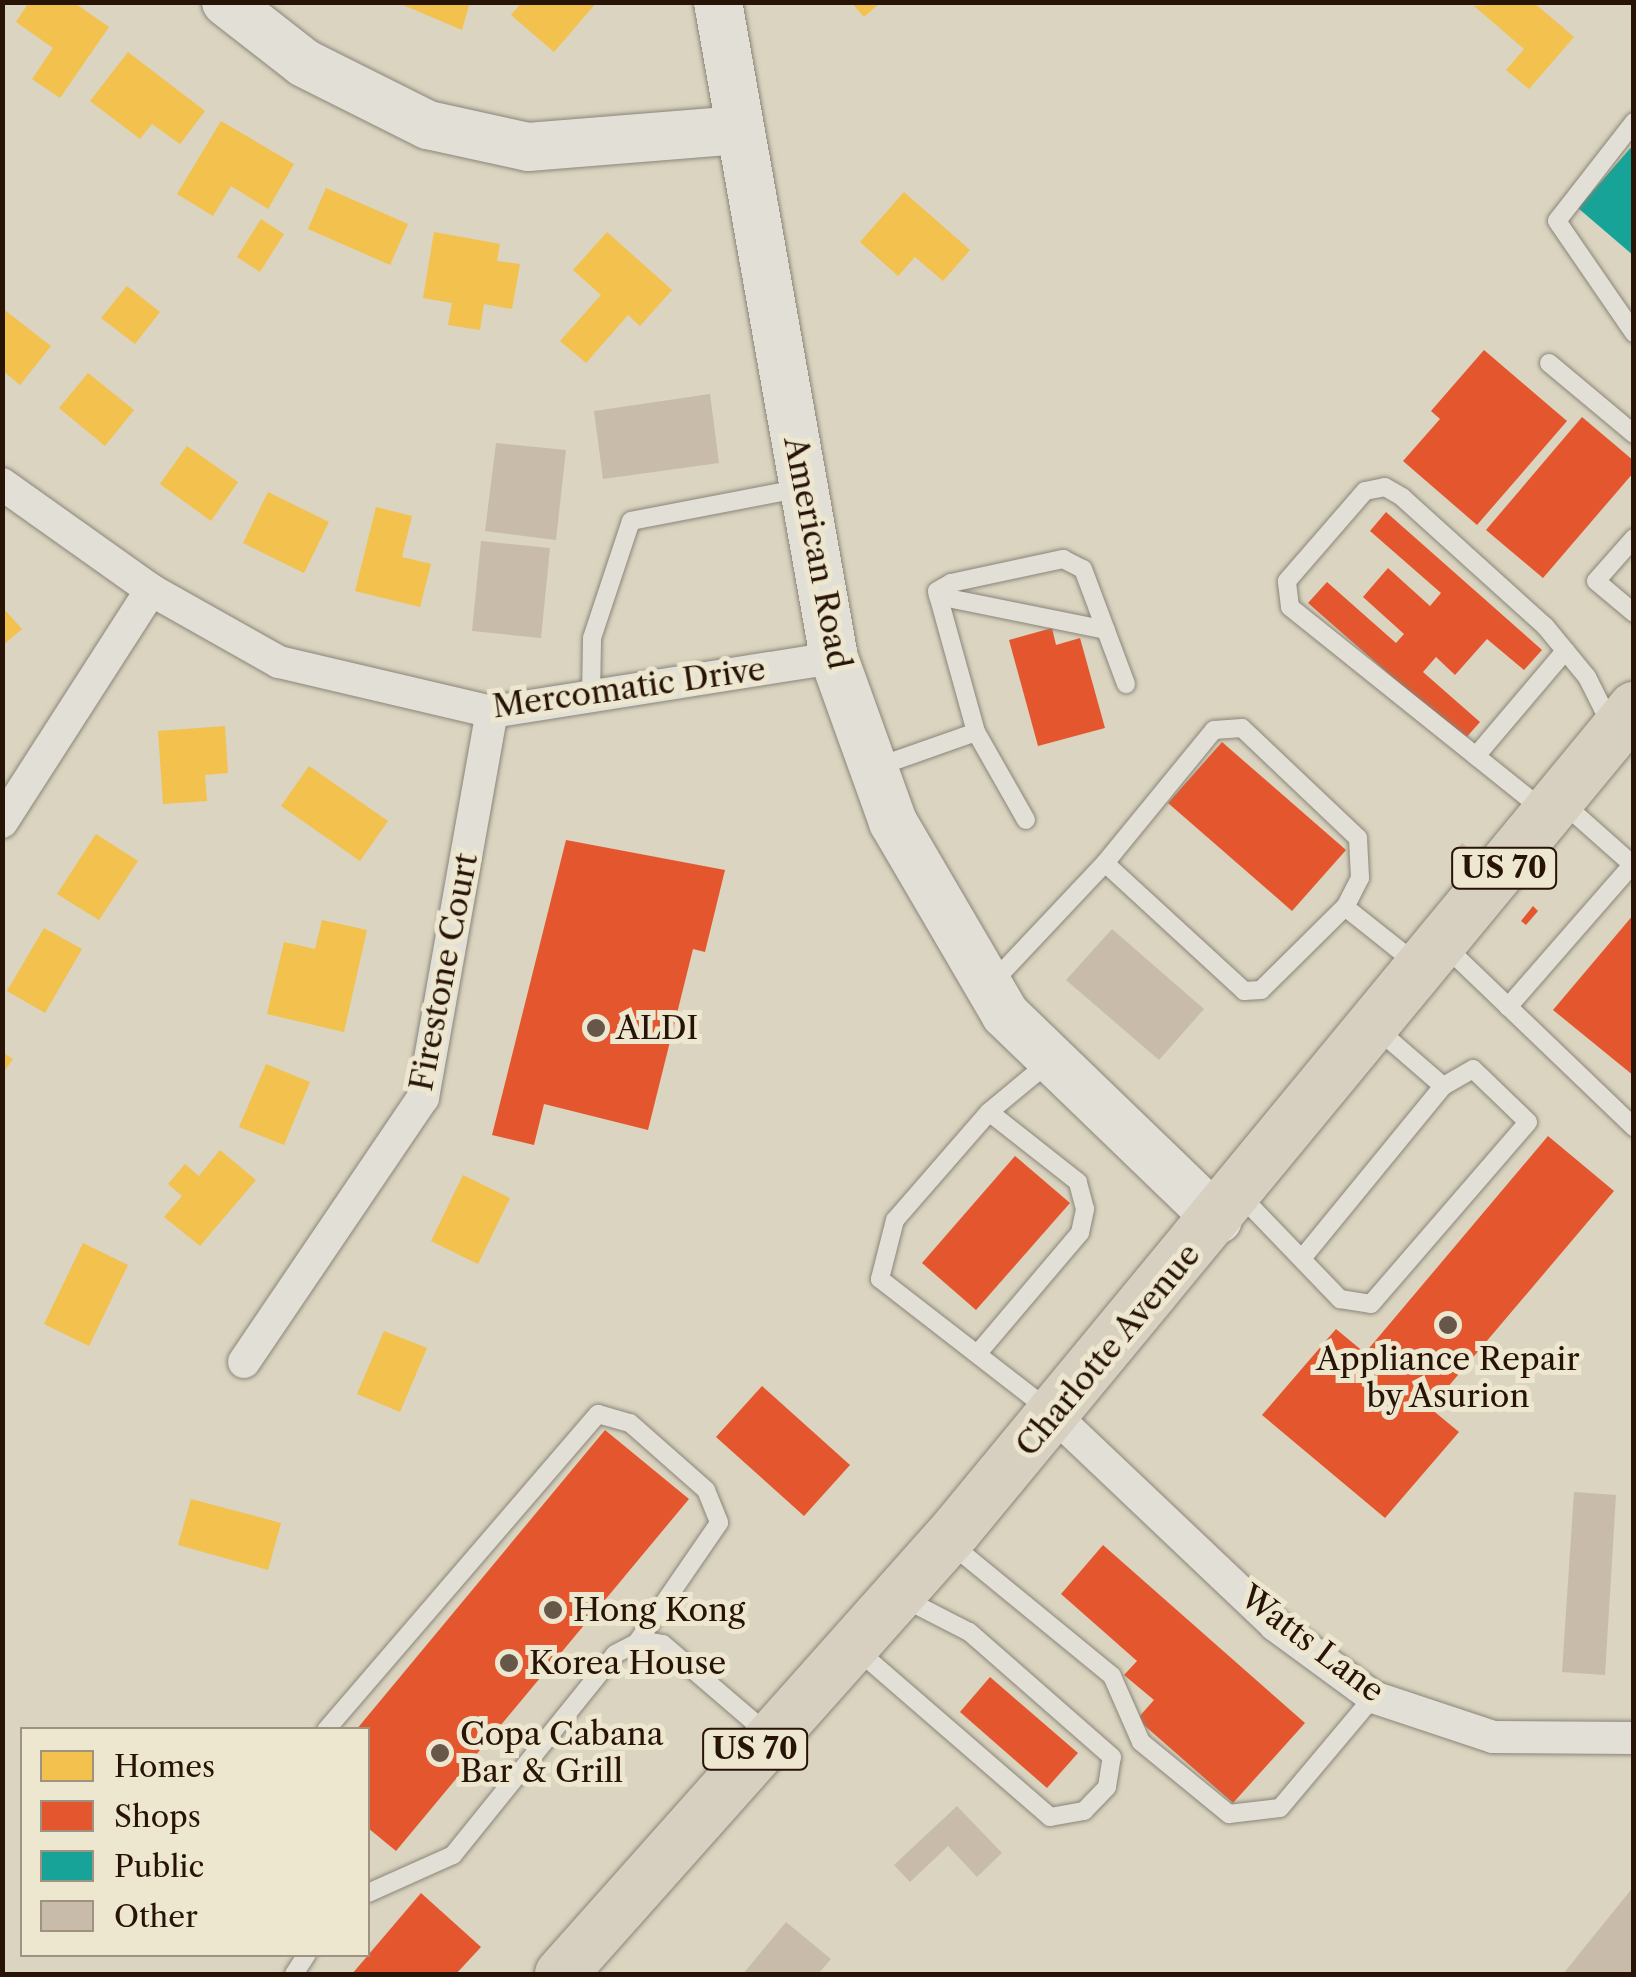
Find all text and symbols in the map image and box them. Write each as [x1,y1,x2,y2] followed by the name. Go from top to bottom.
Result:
[776,433,858,673] street label: American Road
[490,650,768,726] street label: Mercomatic Drive
[1449,843,1559,893] road number: US 70
[402,850,486,1094] street label: Firestone Court
[616,1009,698,1047] place label: ALDI
[585,1017,607,1039] marker: ALDI
[1007,1235,1209,1465] street label: Charlotte Avenue
[1437,1314,1459,1336] marker: Appliance Repair by Asurion
[1316,1341,1580,1416] place label: Appliance Repair by Asurion
[1233,1578,1391,1710] street label: Watts Lane
[573,1591,745,1629] place label: Hong Kong
[542,1599,564,1621] marker: Hong Kong
[529,1644,727,1682] place label: Korea House
[498,1652,520,1674] marker: Korea House
[460,1716,664,1791] place label: Copa Cabana Bar & Grill
[700,1724,810,1774] road number: US 70
[20,1727,370,1957] legend
[429,1742,451,1764] marker: Copa Cabana Bar & Grill
[114,1748,215,1785] text: Homes
[114,1798,201,1835] text: Shops
[114,1848,204,1885] text: Public
[114,1898,198,1935] text: Other

